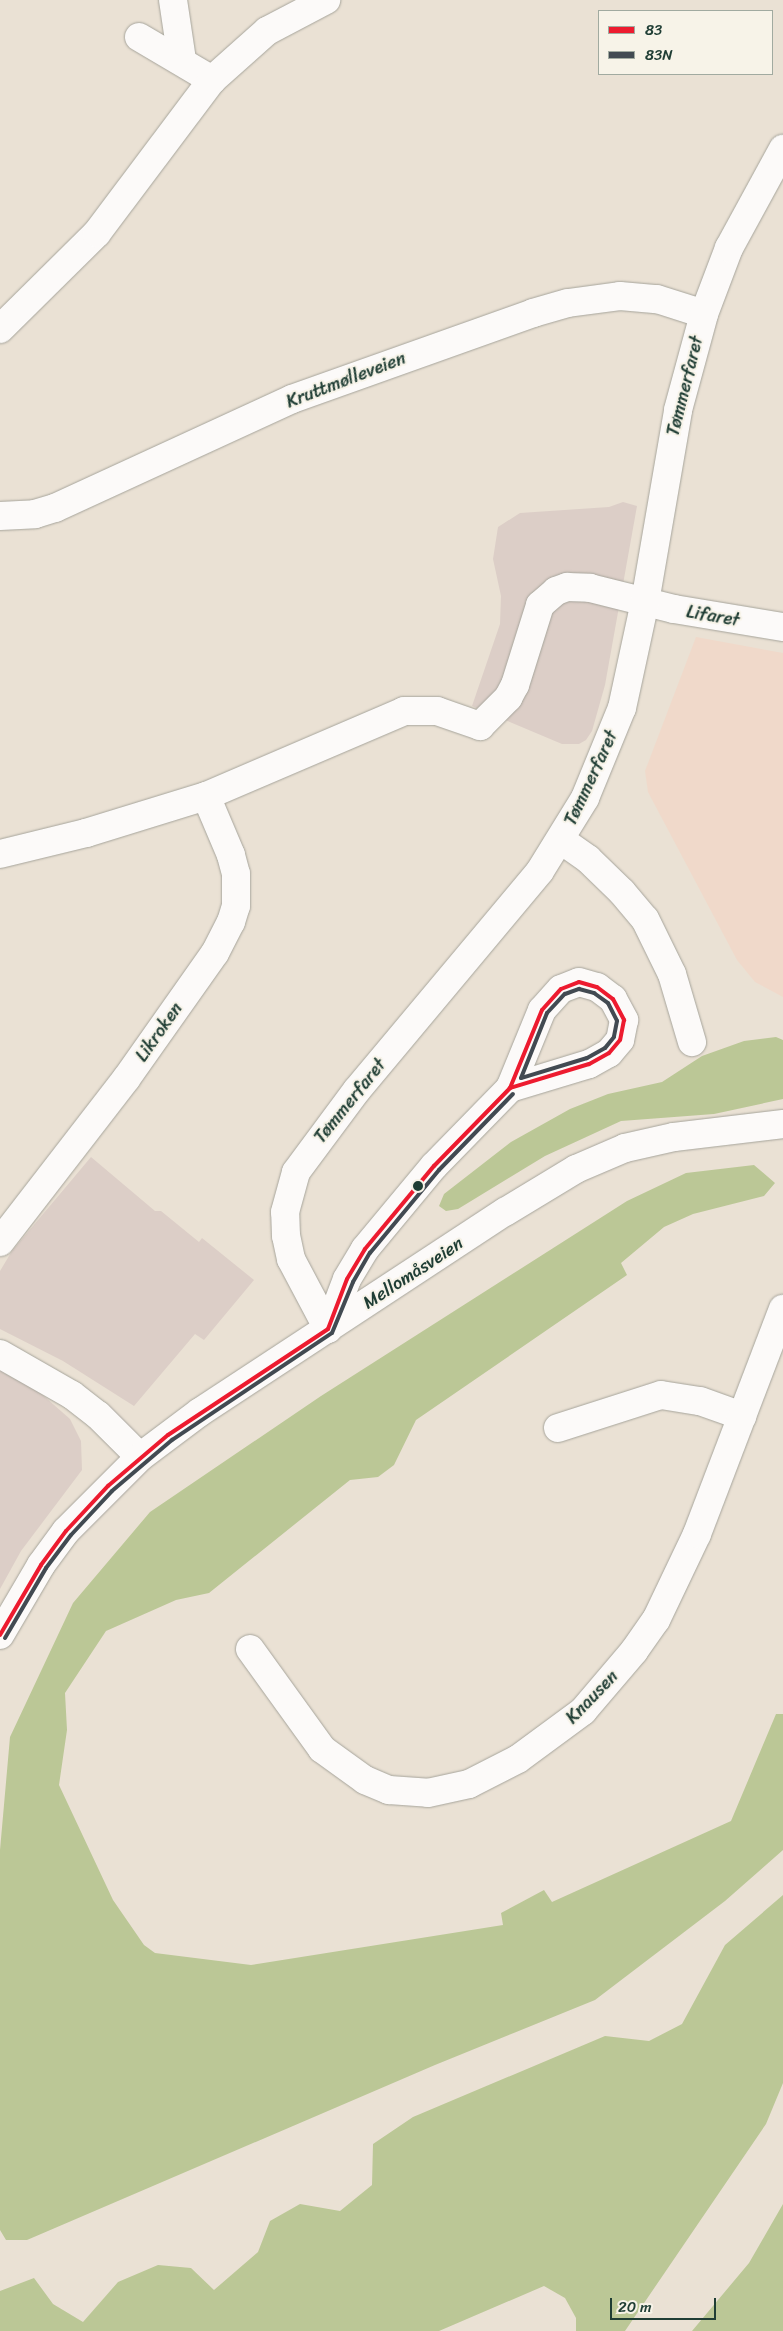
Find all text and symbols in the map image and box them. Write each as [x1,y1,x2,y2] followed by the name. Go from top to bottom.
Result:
[598,10,773,75] legend
[645,17,662,43] text: 83
[645,42,673,68] text: 83N
[662,334,708,438] street label: Tømmerfaret
[283,347,409,413] street label: Kruttmølleveien
[685,601,741,631] street label: Lifaret
[560,727,622,829] street label: Tømmerfaret
[131,998,187,1066] street label: Likroken
[309,1055,391,1147] street label: Tømmerfaret
[413,1181,423,1191] unlabelled marker
[359,1232,467,1314] street label: Mellomåsveien
[561,1666,623,1728] street label: Knausen
[613,2288,719,2320] scale bar
[618,2294,652,2320] text: 20 m

